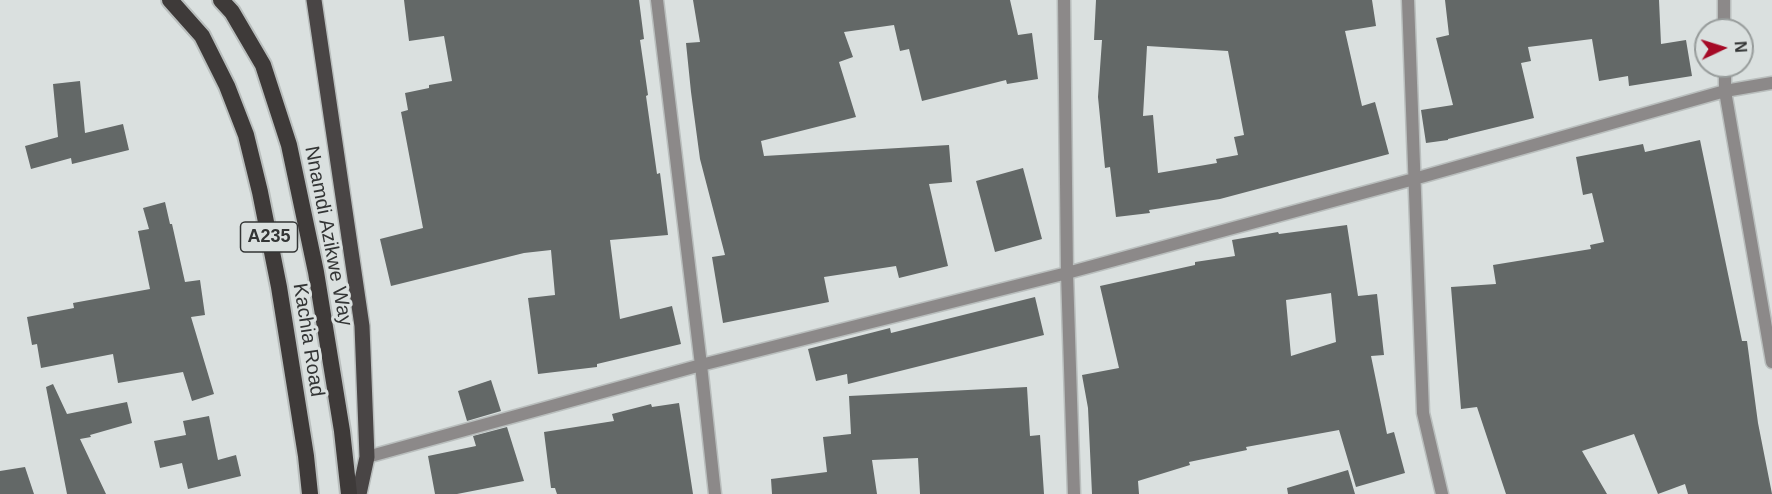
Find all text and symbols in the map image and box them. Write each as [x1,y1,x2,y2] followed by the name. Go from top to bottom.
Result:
[1694,18,1754,78] north arrow
[1732,40,1749,53] text: N
[299,144,357,328] street label: Nnamdi Azikwe Way
[240,222,298,252] road number: A235
[287,282,329,398] street label: Kachia Road

